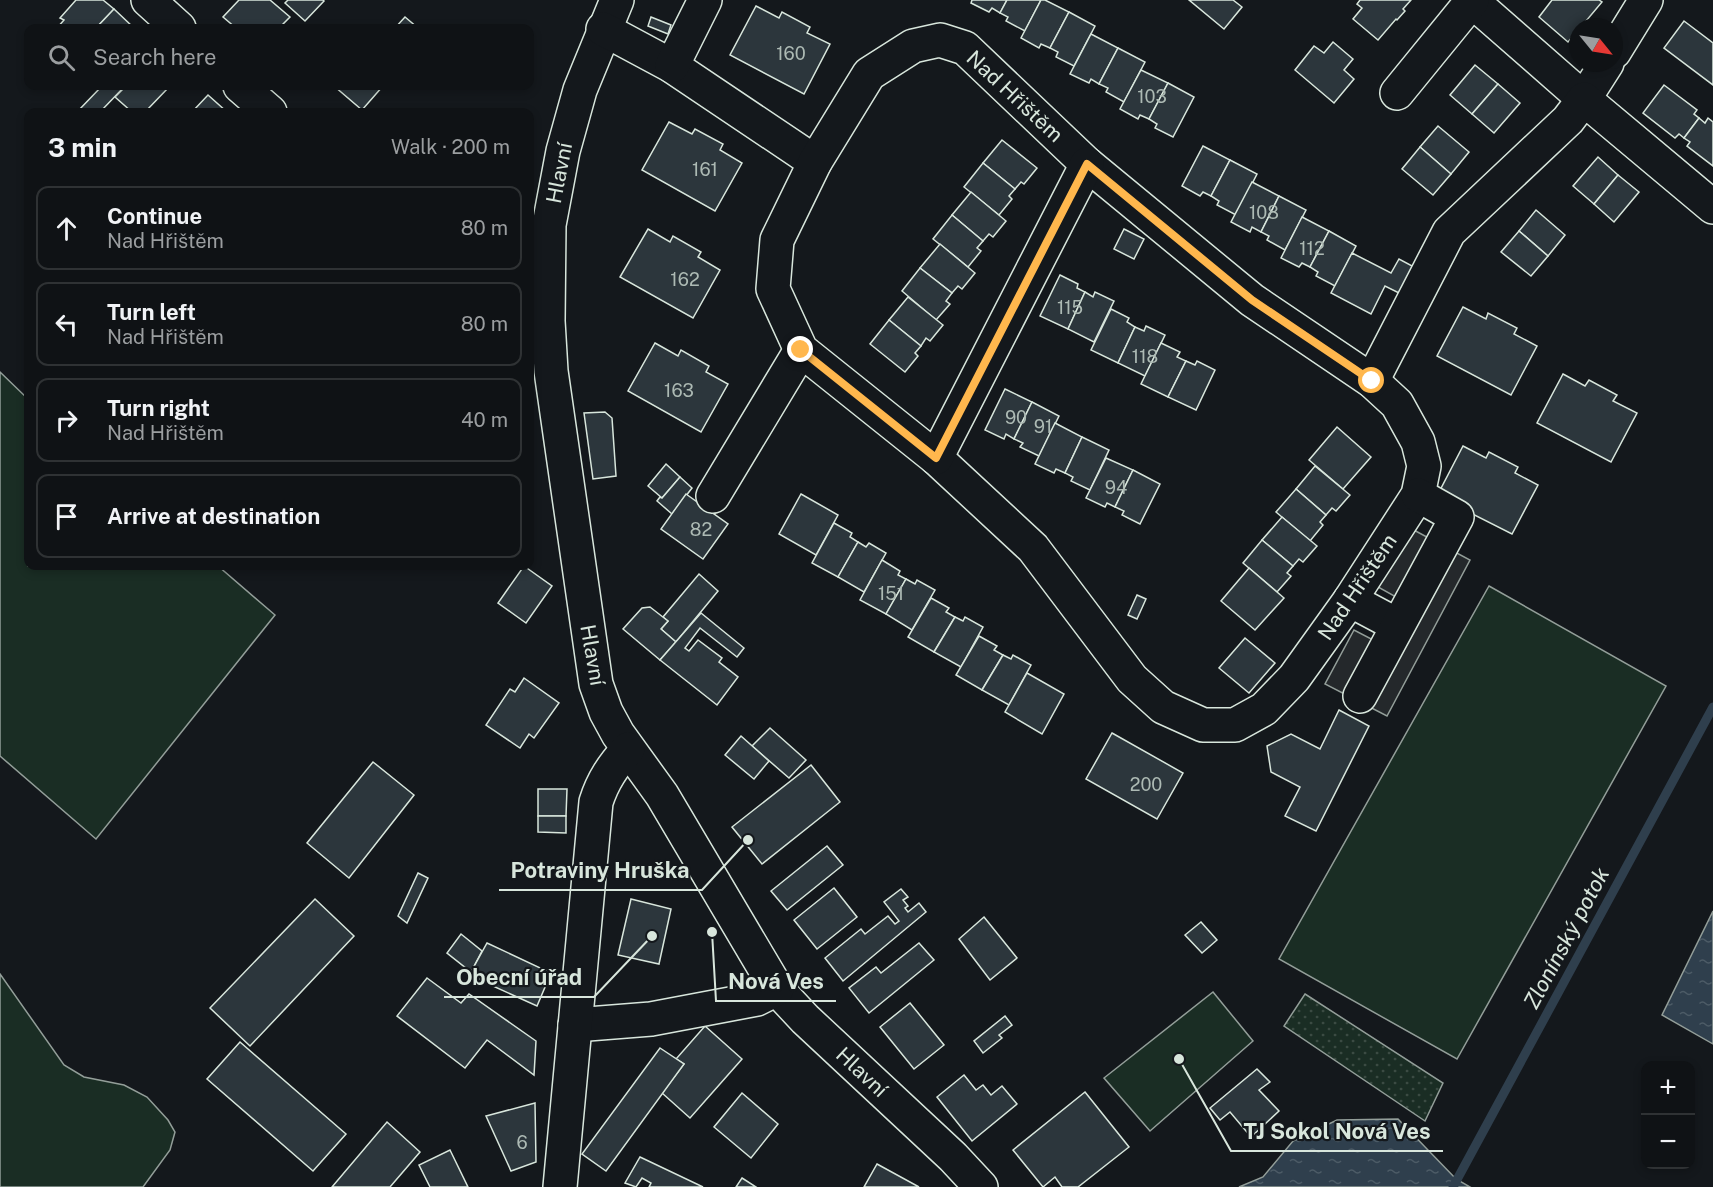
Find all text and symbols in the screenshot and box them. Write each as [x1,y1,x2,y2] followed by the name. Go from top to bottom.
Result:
[1569,18,1623,72] north arrow
[24,24,534,90] search box
[45,41,78,74] icon: search
[776,43,806,64] house number: 160
[93,44,217,70] text: Search here
[962,45,1068,147] street label: Nad Hřištěm
[1137,86,1167,107] house number: 103
[48,132,117,163] text: 3 min
[391,135,510,159] text: Walk · 200 m
[541,140,577,206] street label: Hlavní
[692,159,718,180] house number: 161
[1249,202,1279,223] house number: 108
[107,203,202,229] text: Continue
[50,212,83,245] icon: ahead
[461,216,508,240] text: 80 m
[107,229,224,253] text: Nad Hřištěm
[1299,238,1325,259] house number: 112
[670,269,700,290] house number: 162
[1057,297,1083,318] house number: 115
[107,299,196,325] text: Turn left
[50,308,83,341] icon: left
[461,312,508,336] text: 80 m
[107,325,224,349] text: Nad Hřištěm
[787,336,813,362] route end
[1132,346,1158,367] house number: 118
[1358,367,1384,393] route start
[664,380,694,401] house number: 163
[107,395,210,421] text: Turn right
[50,404,83,437] icon: right
[1005,407,1027,428] house number: 90
[461,408,508,432] text: 40 m
[1034,416,1052,437] house number: 91
[107,421,224,445] text: Nad Hřištěm
[1105,477,1127,498] house number: 94
[50,500,83,533] icon: arrive
[107,503,320,529] text: Arrive at destination
[690,519,712,540] house number: 82
[1312,529,1402,645] street label: Nad Hřištěm
[878,583,904,604] house number: 151
[575,623,611,688] street label: Hlavní
[1130,774,1162,795] house number: 200
[499,850,702,890] callout: Potraviny Hruška
[510,857,690,883] text: Potraviny Hruška
[1518,863,1614,1013] water label: Zlonínský potok
[444,957,594,997] callout: Obecní úřad
[716,961,836,1001] callout: Nová Ves
[456,964,582,990] text: Obecní úřad
[728,968,824,994] text: Nová Ves
[831,1042,894,1103] street label: Hlavní
[1641,1061,1695,1169] map controls
[1641,1061,1695,1115] button: +
[1231,1111,1443,1151] callout: TJ Sokol Nová Ves
[1641,1115,1695,1169] button: −
[1243,1118,1431,1144] text: TJ Sokol Nová Ves
[516,1132,528,1153] house number: 6

